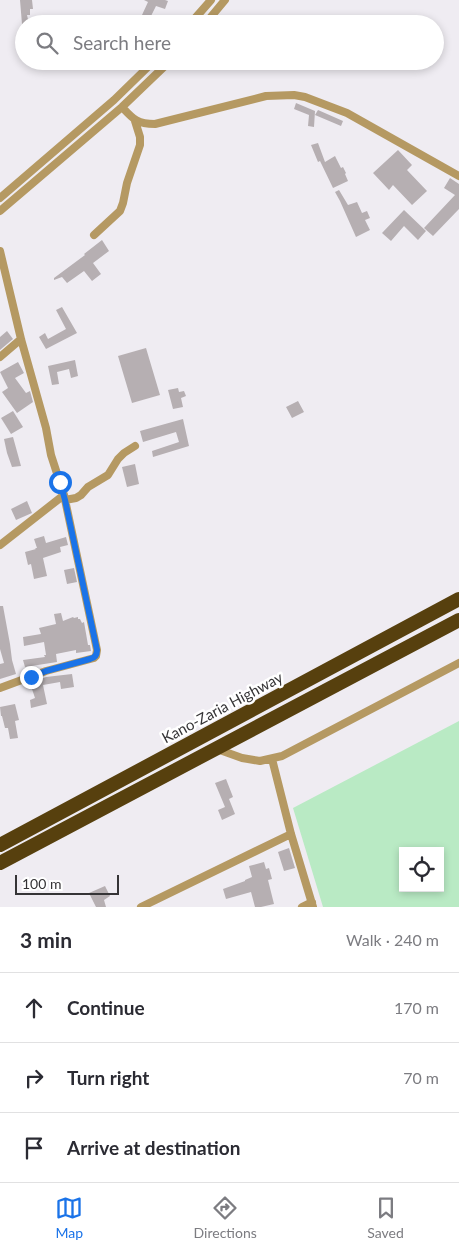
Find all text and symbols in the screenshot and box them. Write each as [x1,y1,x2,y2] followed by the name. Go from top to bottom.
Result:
[15,15,444,70] search box
[33,29,61,57] icon: search
[73,31,171,54] text: Search here
[49,471,72,494] route start
[20,666,43,689] route end
[159,667,286,746] street label: Kano-Zaria Highway
[399,847,444,892] map controls
[399,847,444,892] button: locate
[15,872,119,895] scale bar
[22,875,61,892] text: 100 m
[20,927,72,952] text: 3 min
[346,930,439,949] text: Walk · 240 m
[20,994,48,1022] icon: ahead
[67,996,145,1019] text: Continue
[394,998,439,1017] text: 170 m
[20,1064,48,1092] icon: right
[67,1066,149,1089] text: Turn right
[403,1068,439,1087] text: 70 m
[20,1134,48,1162] icon: arrive
[67,1136,240,1159] text: Arrive at destination
[55,1194,83,1241] tab: Map
[194,1194,257,1241] tab: Directions
[367,1194,404,1241] tab: Saved

